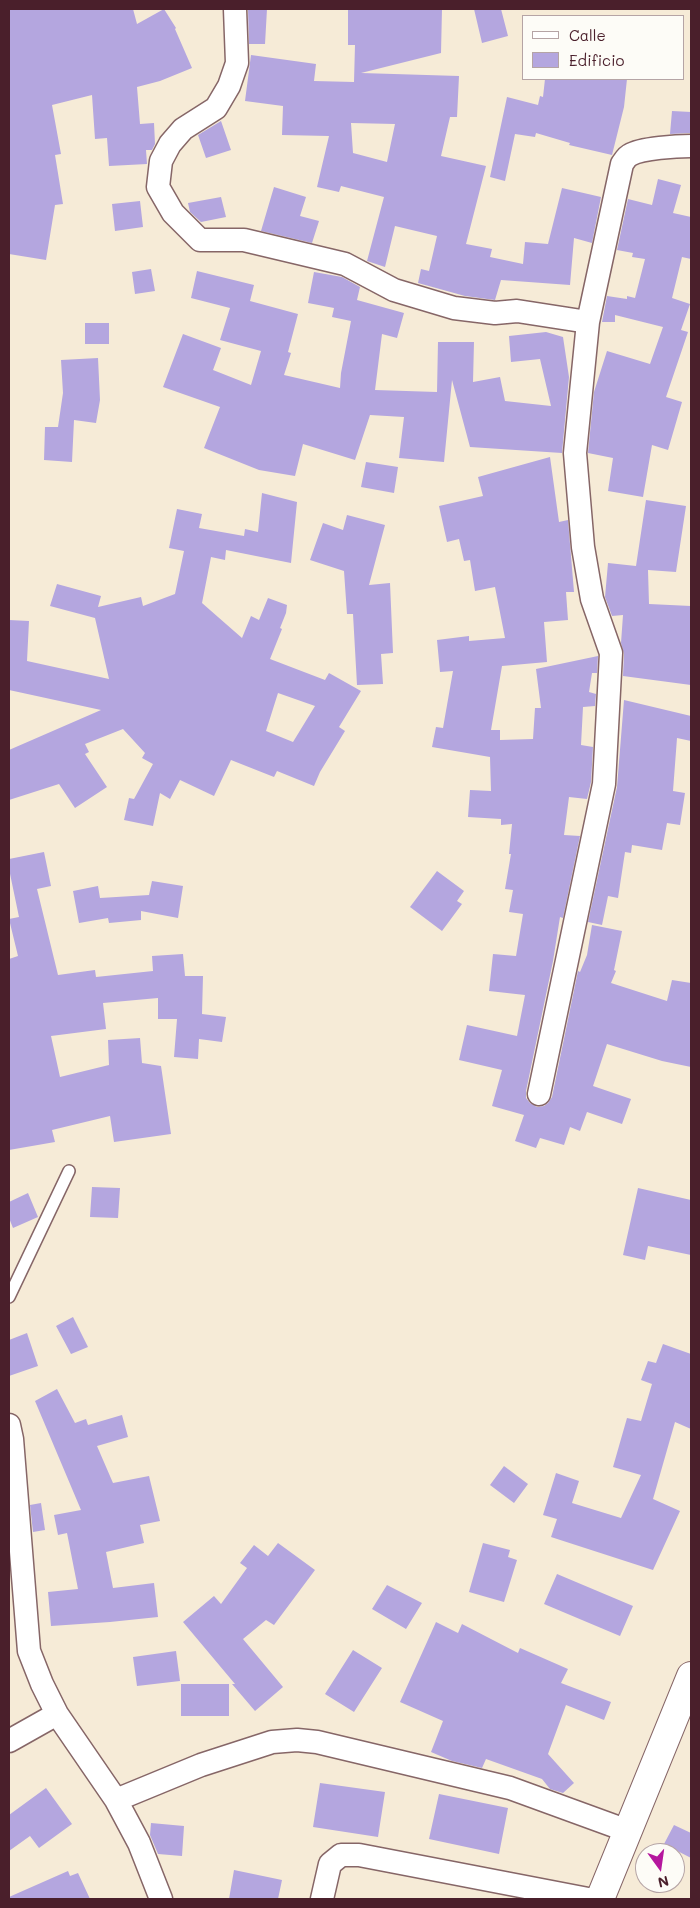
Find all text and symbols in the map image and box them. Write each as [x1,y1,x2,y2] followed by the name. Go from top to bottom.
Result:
[522,15,685,80] legend
[569,25,606,45] text: Calle
[569,50,624,70] text: Edificio
[635,1843,685,1893] north arrow
[656,1872,671,1893] text: N

